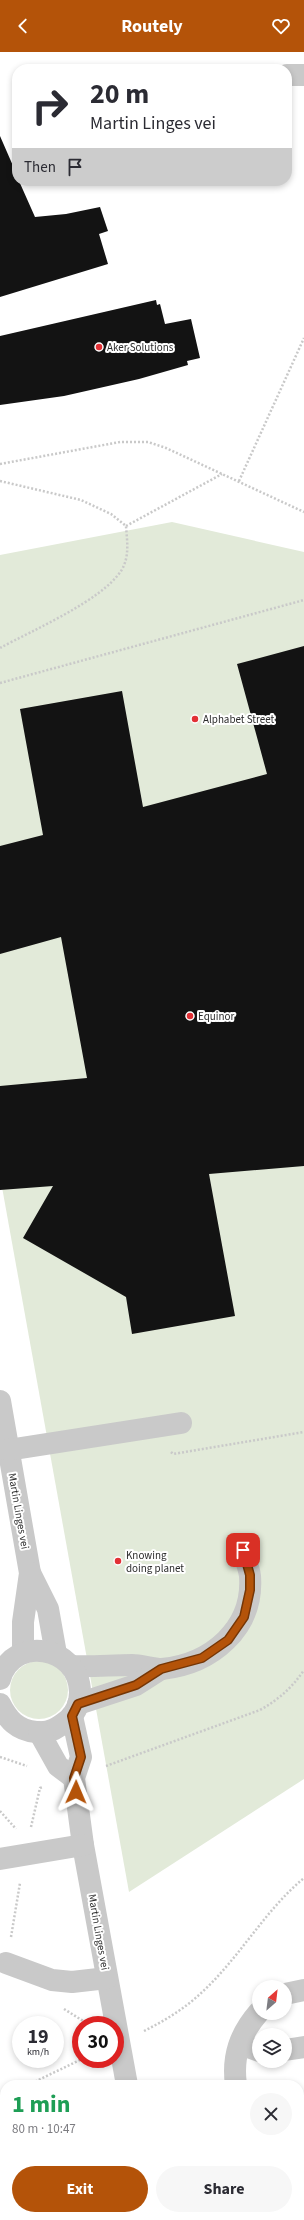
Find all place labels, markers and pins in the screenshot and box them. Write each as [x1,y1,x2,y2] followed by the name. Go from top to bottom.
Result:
[107,340,174,355] place label: Aker Solutions
[94,342,104,352] marker: Aker Solutions
[203,712,275,727] place label: Alphabet Street
[190,714,200,724] marker: Alphabet Street
[198,1009,234,1024] place label: Equinor
[185,1011,195,1021] marker: Equinor
[226,1533,260,1567] pin
[126,1548,184,1576] place label: Knowing doing planet
[113,1556,123,1566] marker: Knowing doing planet

